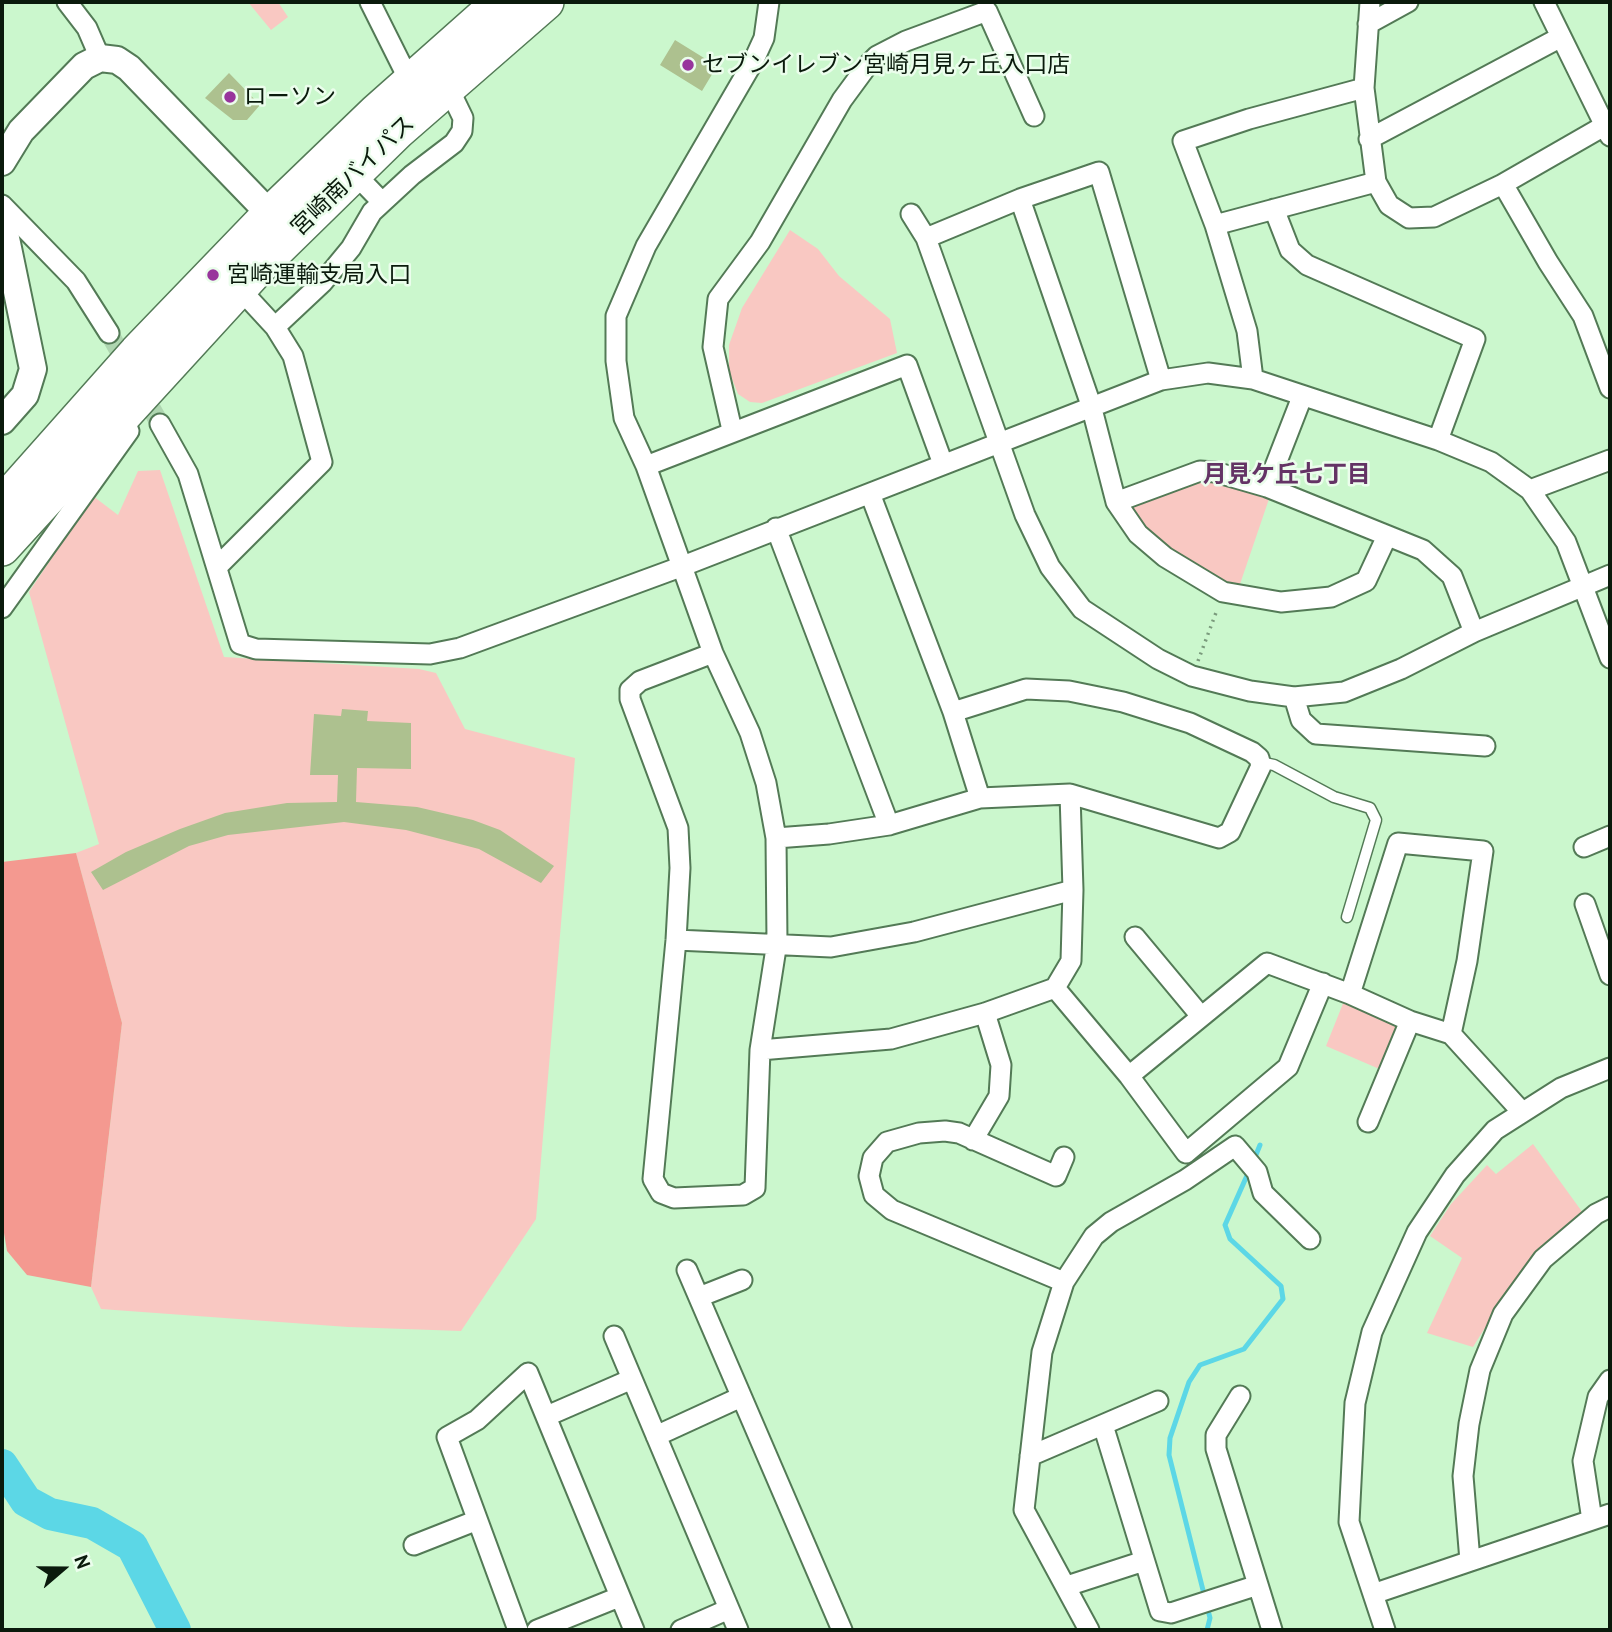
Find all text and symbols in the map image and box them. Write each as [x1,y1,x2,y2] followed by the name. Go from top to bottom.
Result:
[702,51,1070,79] place label: セブンイレブン宮崎月見ヶ丘入口店
[680,57,696,73] marker: セブンイレブン宮崎月見ヶ丘入口店
[244,83,336,111] place label: ローソン
[222,89,238,105] marker: ローソン
[286,110,420,242] street label: 宮崎南バイパス
[227,261,411,289] place label: 宮崎運輸支局入口
[205,267,221,283] marker: 宮崎運輸支局入口
[1203,461,1371,489] district label: 月見ケ丘七丁目
[28,1534,98,1604] north arrow
[69,1552,96,1572] text: N

